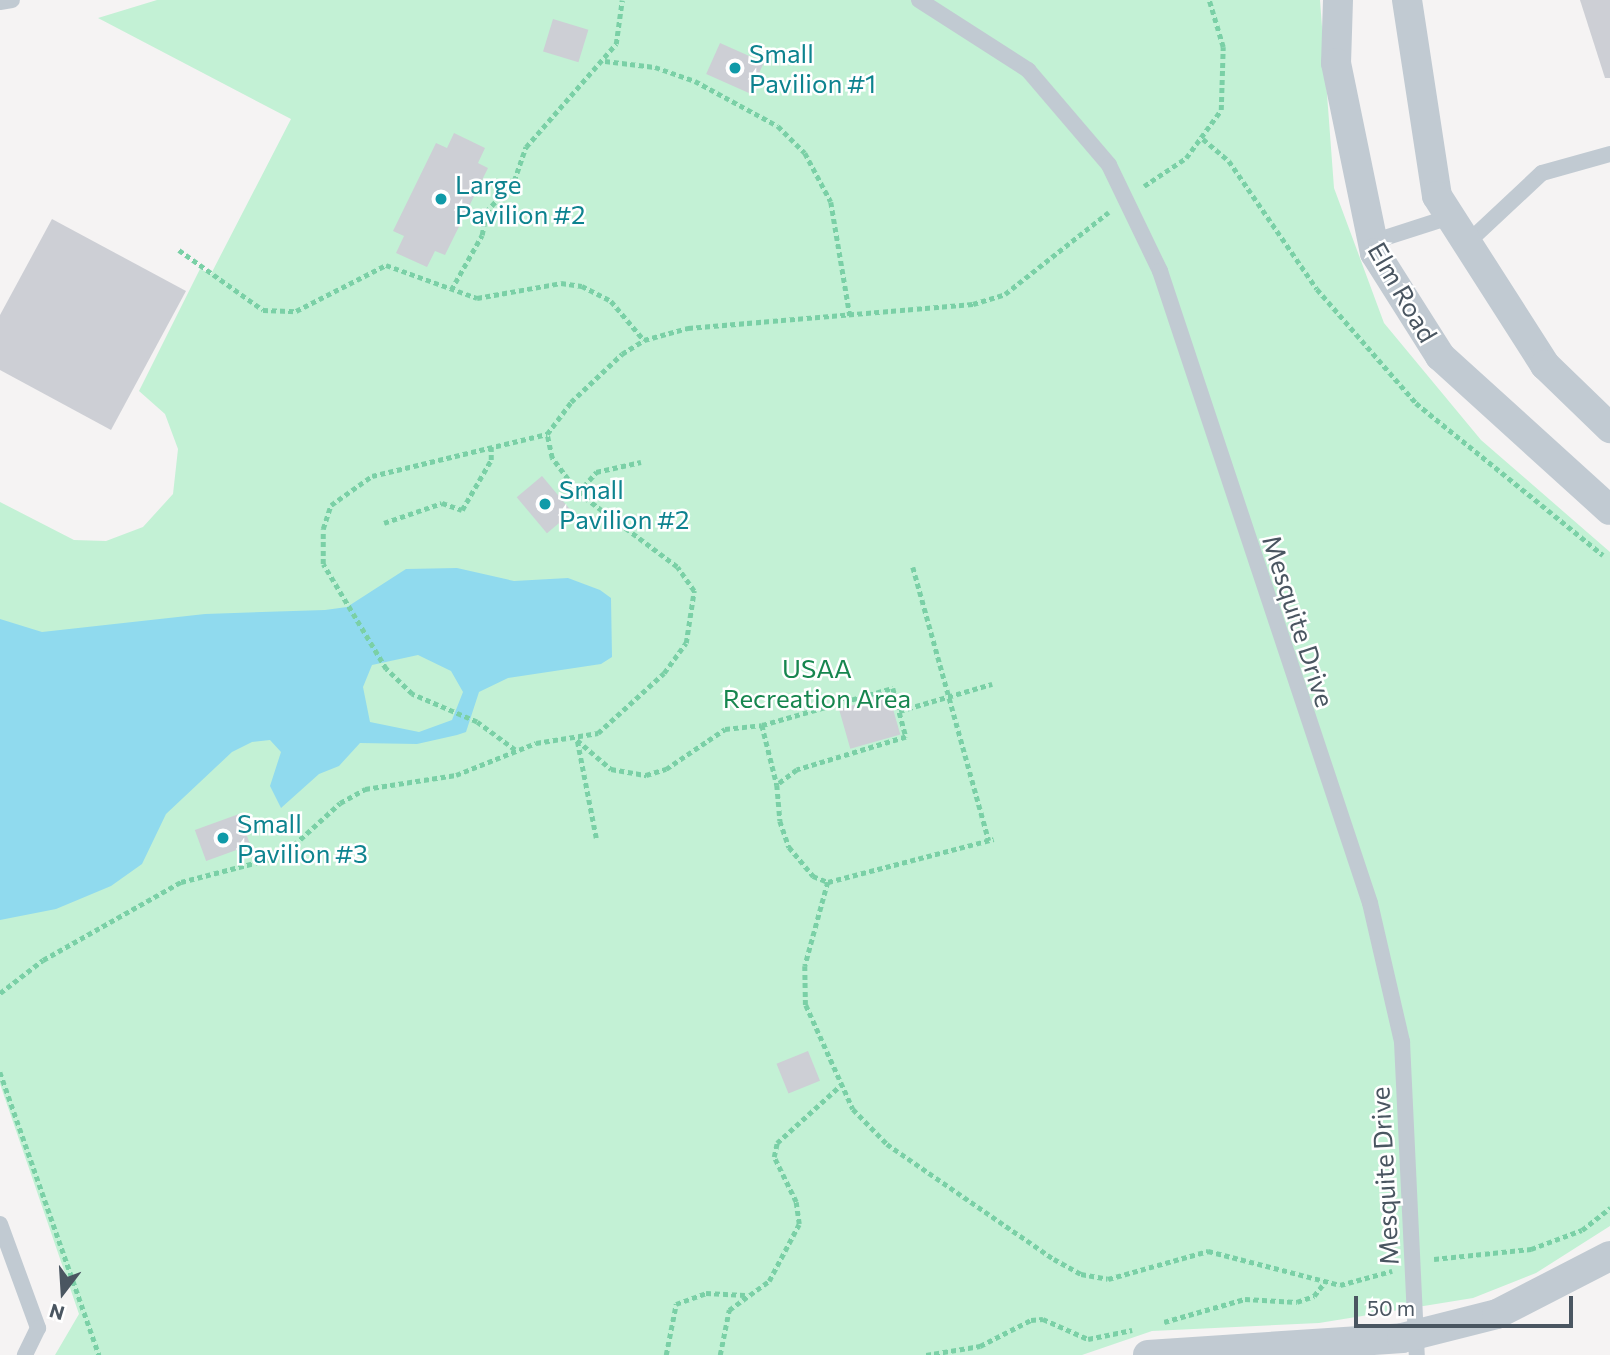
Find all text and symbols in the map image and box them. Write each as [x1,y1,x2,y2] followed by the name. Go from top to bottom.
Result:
[749,37,876,98] place label: Small Pavilion #1
[727,60,743,76] marker: Small Pavilion #1
[455,168,586,230] place label: Large Pavilion #2
[433,191,449,207] marker: Large Pavilion #2
[1362,236,1444,348] street label: Elm Road
[559,473,690,534] place label: Small Pavilion #2
[537,496,553,512] marker: Small Pavilion #2
[1257,531,1341,711] street label: Mesquite Drive
[723,652,911,714] park label: USAA Recreation Area
[237,807,368,868] place label: Small Pavilion #3
[215,830,231,846] marker: Small Pavilion #3
[1364,1086,1404,1266] street label: Mesquite Drive
[28,1257,98,1327] north arrow
[1358,1282,1577,1326] scale bar
[1367,1295,1415,1320] text: 50 m
[47,1299,67,1326] text: N

